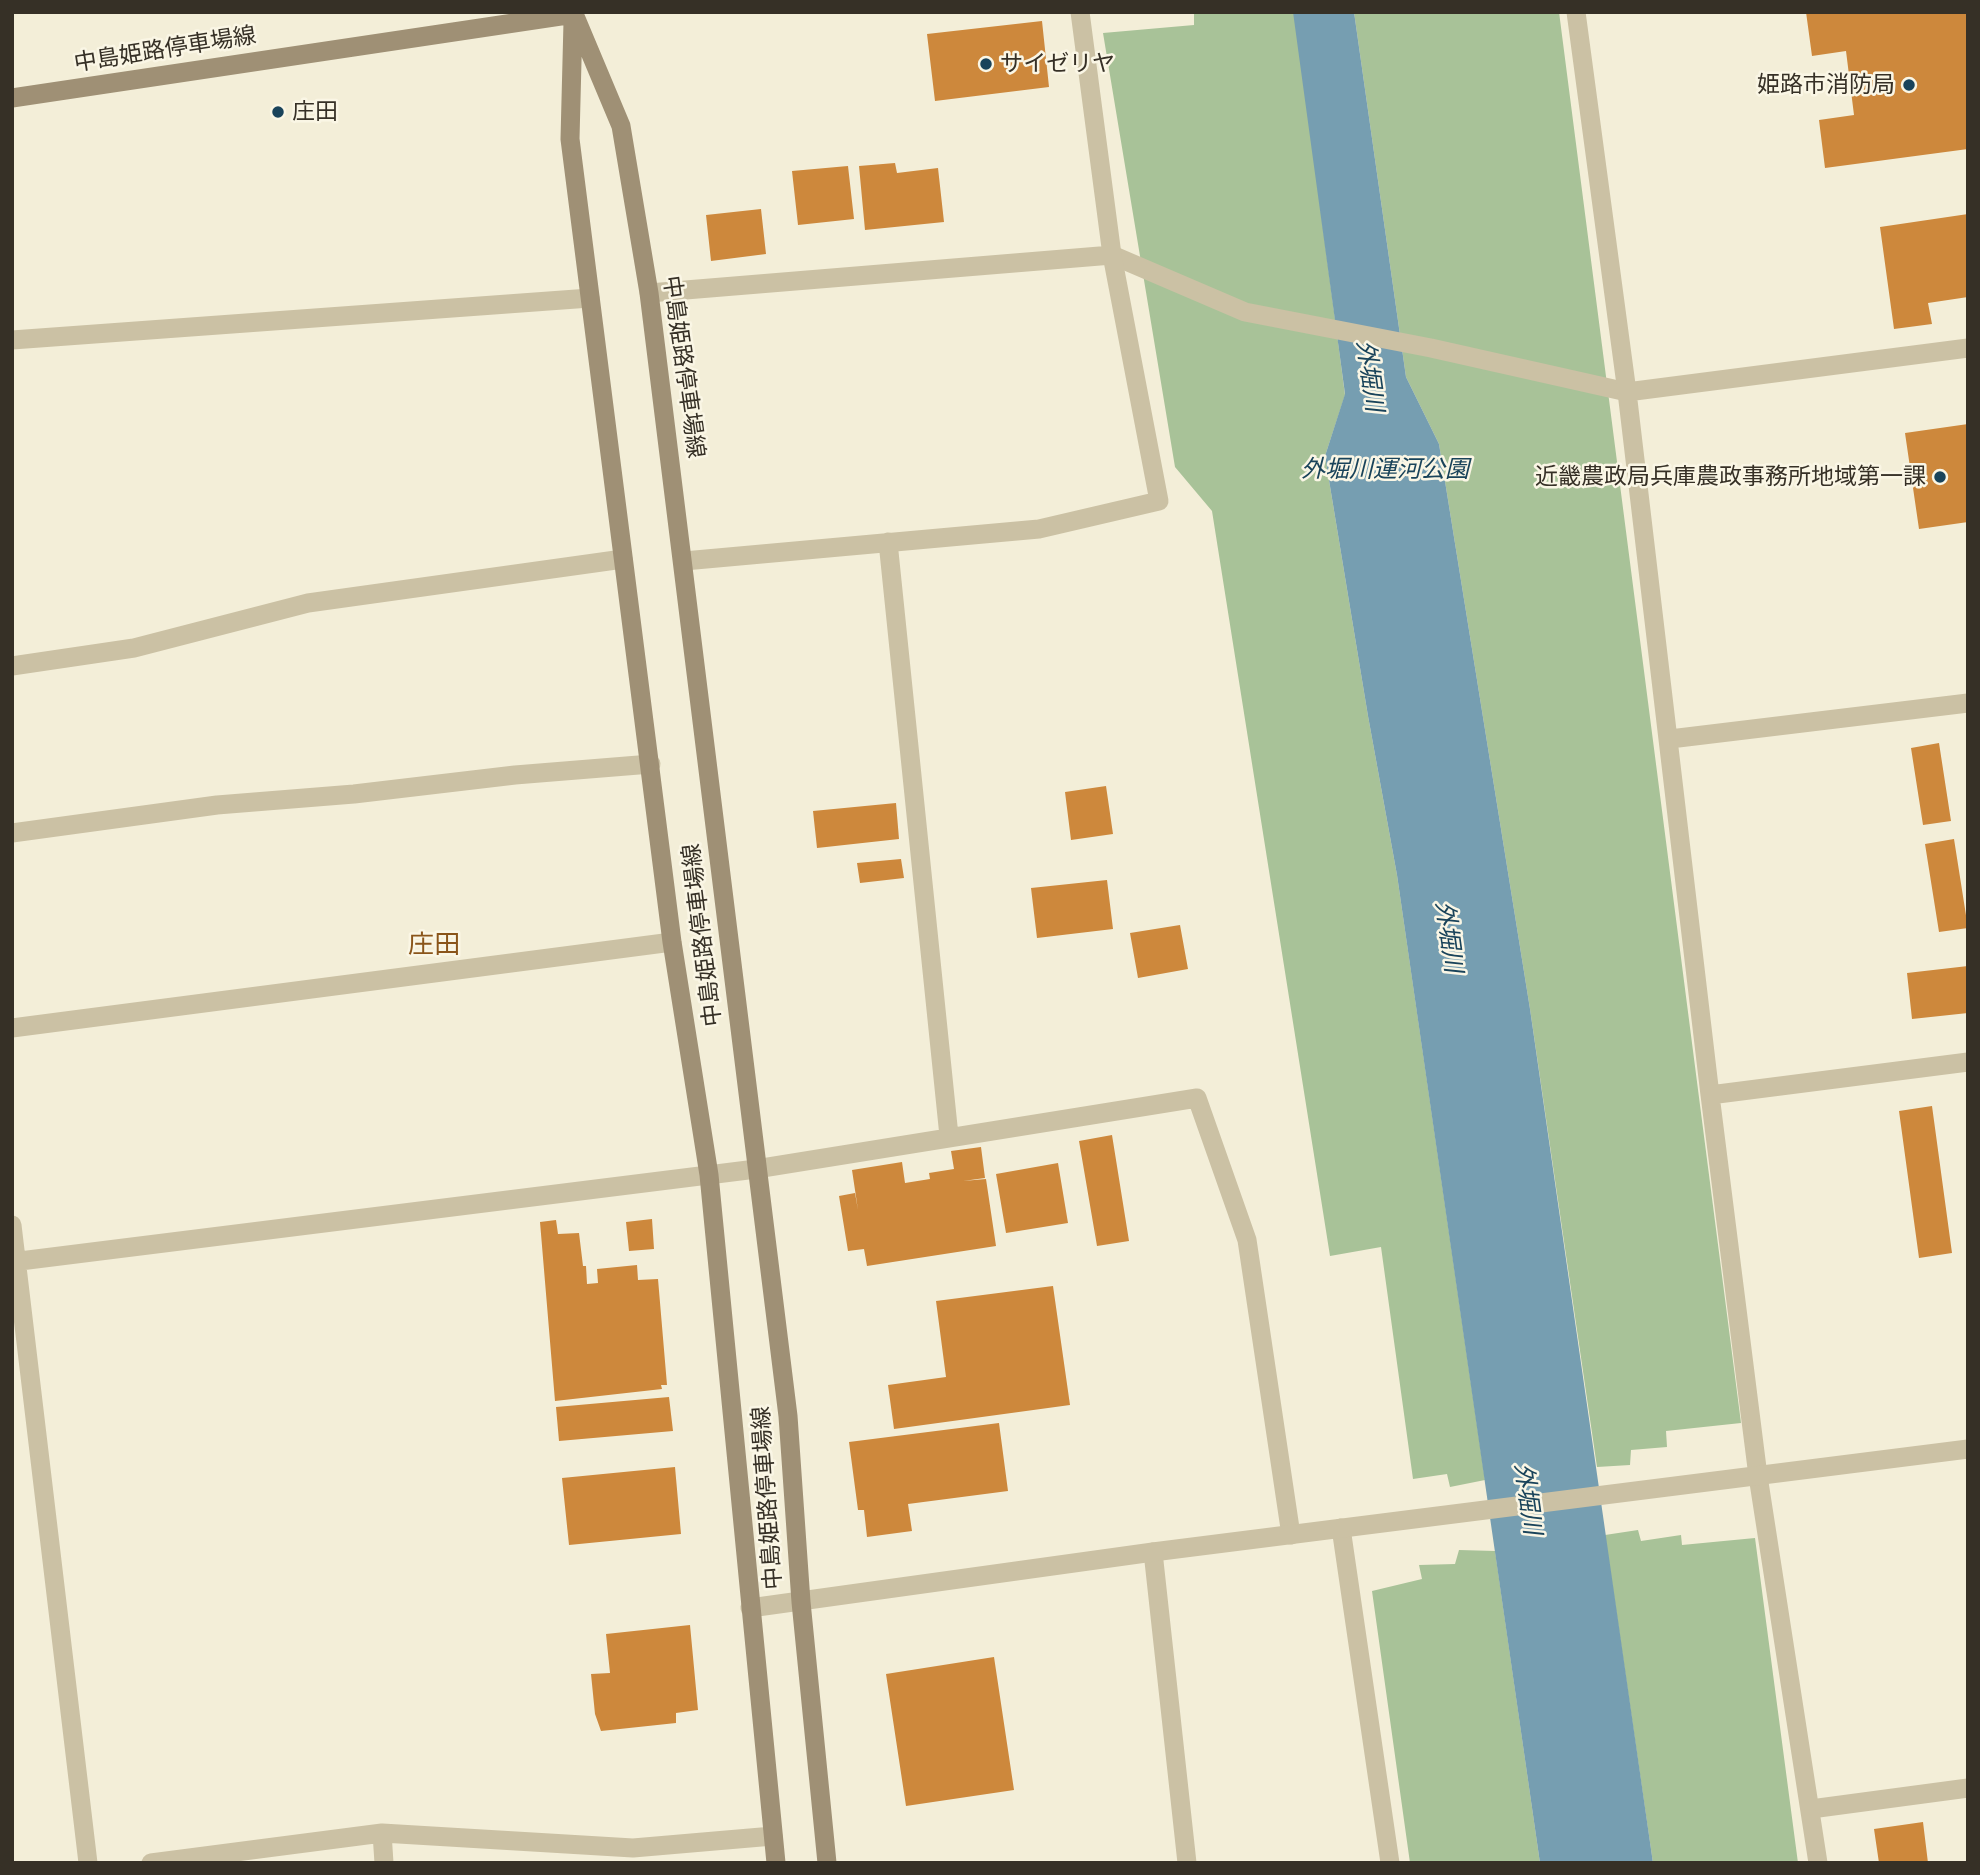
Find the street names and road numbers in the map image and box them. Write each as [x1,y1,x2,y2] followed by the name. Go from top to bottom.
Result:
[72,22,258,78] street label: 中島姫路停車場線
[657,274,709,460] street label: 中島姫路停車場線
[678,842,728,1028] street label: 中島姫路停車場線
[748,1405,788,1591] street label: 中島姫路停車場線

